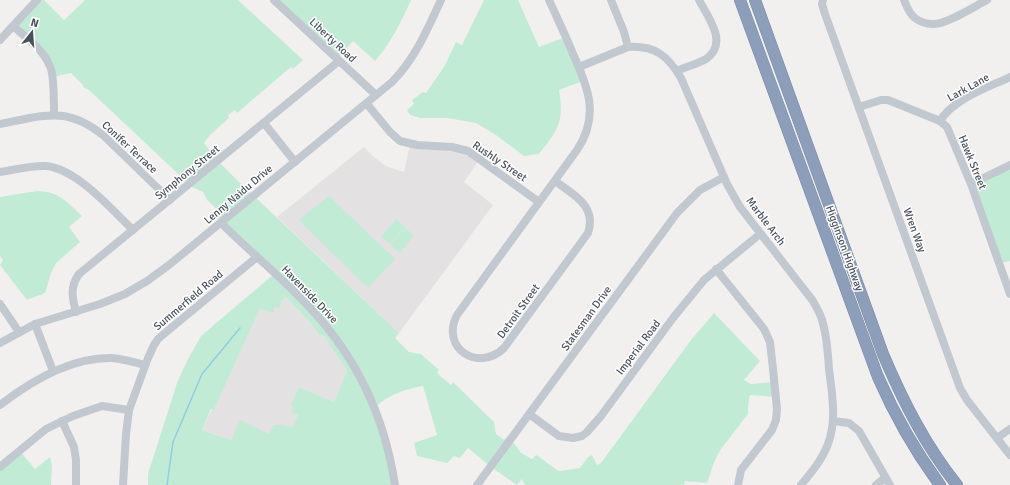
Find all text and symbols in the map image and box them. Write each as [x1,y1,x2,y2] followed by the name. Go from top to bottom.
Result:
[12,12,52,52] north arrow
[307,15,359,65] street label: Liberty Road
[29,16,40,30] text: N
[945,71,991,104] street label: Lark Lane
[99,118,160,176] street label: Conifer Terrace
[956,133,989,191] street label: Hawk Street
[470,139,529,184] street label: Rushly Street
[152,142,222,202] street label: Symphony Street
[201,162,275,227] street label: Lenny Naidu Drive
[743,195,788,248] street label: Marble Arch
[823,203,866,294] street label: Higginson Highway
[900,206,929,255] street label: Wren Way
[279,263,340,326] street label: Havenside Drive
[151,268,226,333] street label: Summerfield Road
[494,282,543,341] street label: Detroit Street
[559,283,614,353] street label: Statesman Drive
[614,317,663,377] street label: Imperial Road

